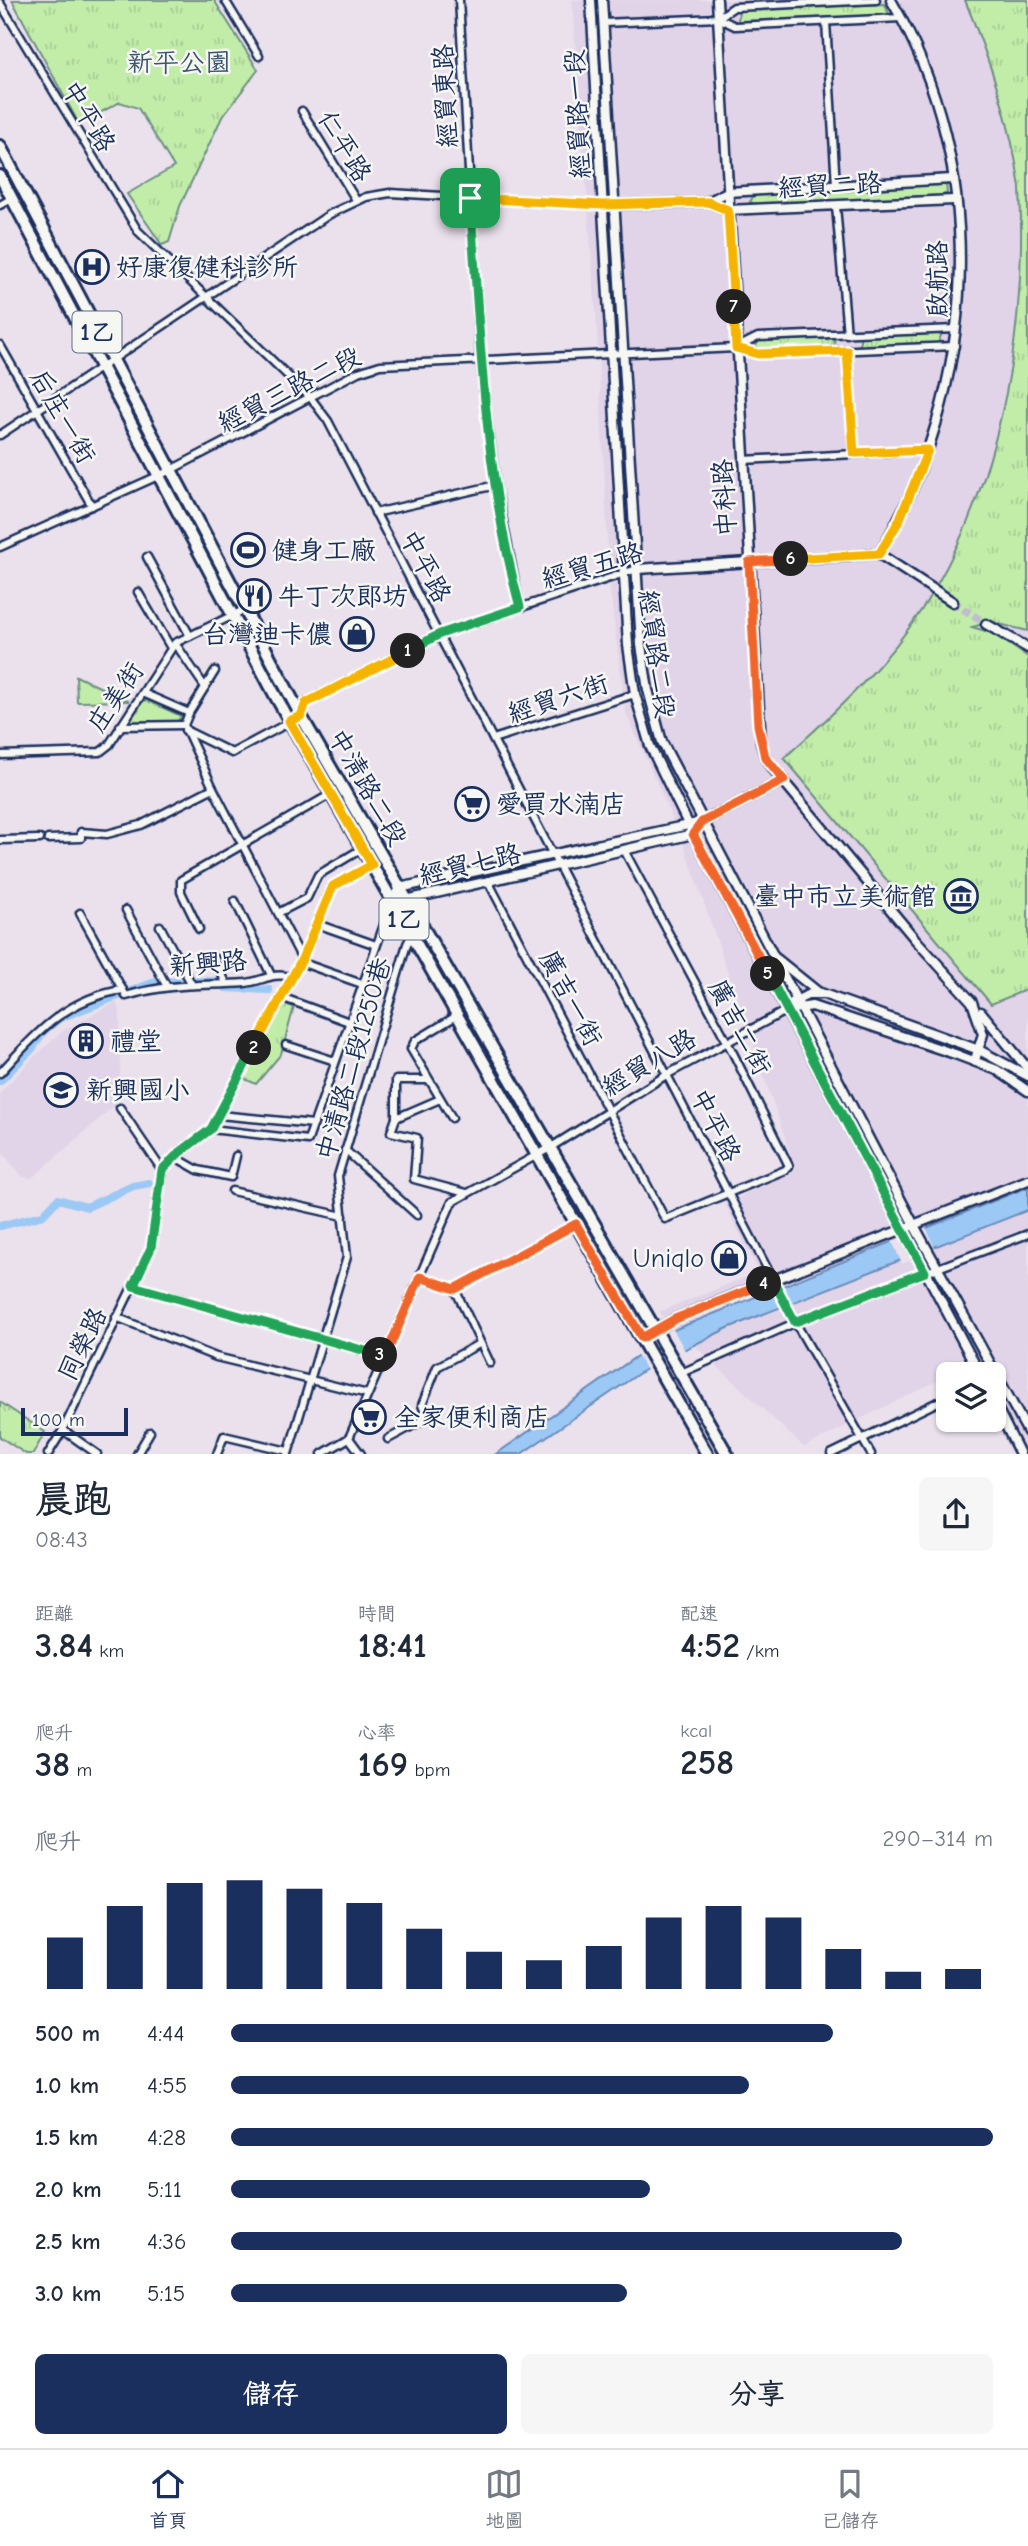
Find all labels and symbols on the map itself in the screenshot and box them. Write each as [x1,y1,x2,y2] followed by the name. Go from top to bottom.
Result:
[428,43,464,149] street label: 經貿東路
[127,48,231,78] park label: 新平公園
[560,48,596,180] street label: 經貿路一段
[55,75,121,158] street label: 中平路
[311,105,377,188] street label: 仁平路
[440,168,500,228] pin
[777,168,883,204] street label: 經貿二路
[923,240,953,318] street label: 啟航路
[73,248,111,286] hospital icon: 好康復健科診所
[116,253,298,283] place label: 好康復健科診所
[716,290,752,324] pin: 7
[72,312,122,352] road number: 1乙
[213,341,366,439] street label: 經貿三路二段
[23,364,101,469] street label: 后庄一街
[708,458,742,538] street label: 中科路
[394,525,457,608] street label: 中平路
[229,531,267,569] sports icon: 健身工廠
[272,536,376,566] place label: 健身工廠
[538,537,646,595] street label: 經貿五路
[774,542,808,576] pin: 6
[235,577,273,615] restaurant icon: 牛丁次郎坊
[278,582,408,612] place label: 牛丁次郎坊
[632,588,680,721] street label: 經貿路二段
[338,615,376,653] shop icon: 台灣迪卡儂
[202,620,332,650] place label: 台灣迪卡儂
[390,634,426,668] pin: 1
[82,657,150,738] street label: 庄美街
[504,669,612,729] street label: 經貿六街
[322,724,413,851] street label: 中清路二段
[453,785,491,823] supermarket icon: 愛買水湳店
[496,790,626,820] place label: 愛買水湳店
[416,839,524,891] street label: 經貿七路
[942,877,980,915] museum icon: 臺中市立美術館
[754,882,936,912] place label: 臺中市立美術館
[380,898,428,939] road number: 1乙
[168,946,248,982] street label: 新興路
[532,946,608,1051] street label: 廣吉一街
[311,954,397,1164] street label: 中清路二段1250巷
[750,956,786,992] pin: 5
[701,975,777,1080] street label: 廣吉二街
[67,1022,105,1060] building icon: 禮堂
[597,1023,702,1103] street label: 經貿八路
[110,1027,162,1057] place label: 禮堂
[236,1030,272,1066] pin: 2
[42,1071,80,1109] school or university icon: 新興國小
[86,1076,190,1106] place label: 新興國小
[684,1084,746,1167] street label: 中平路
[710,1239,748,1277] shop icon: Uniqlo
[633,1244,704,1274] place label: Uniqlo
[746,1266,782,1302] pin: 4
[52,1303,113,1386] street label: 同榮路
[362,1338,398,1372] pin: 3
[350,1398,388,1436] supermarket icon: 全家便利商店
[394,1403,550,1433] place label: 全家便利商店
[21,1405,128,1437] scale bar

